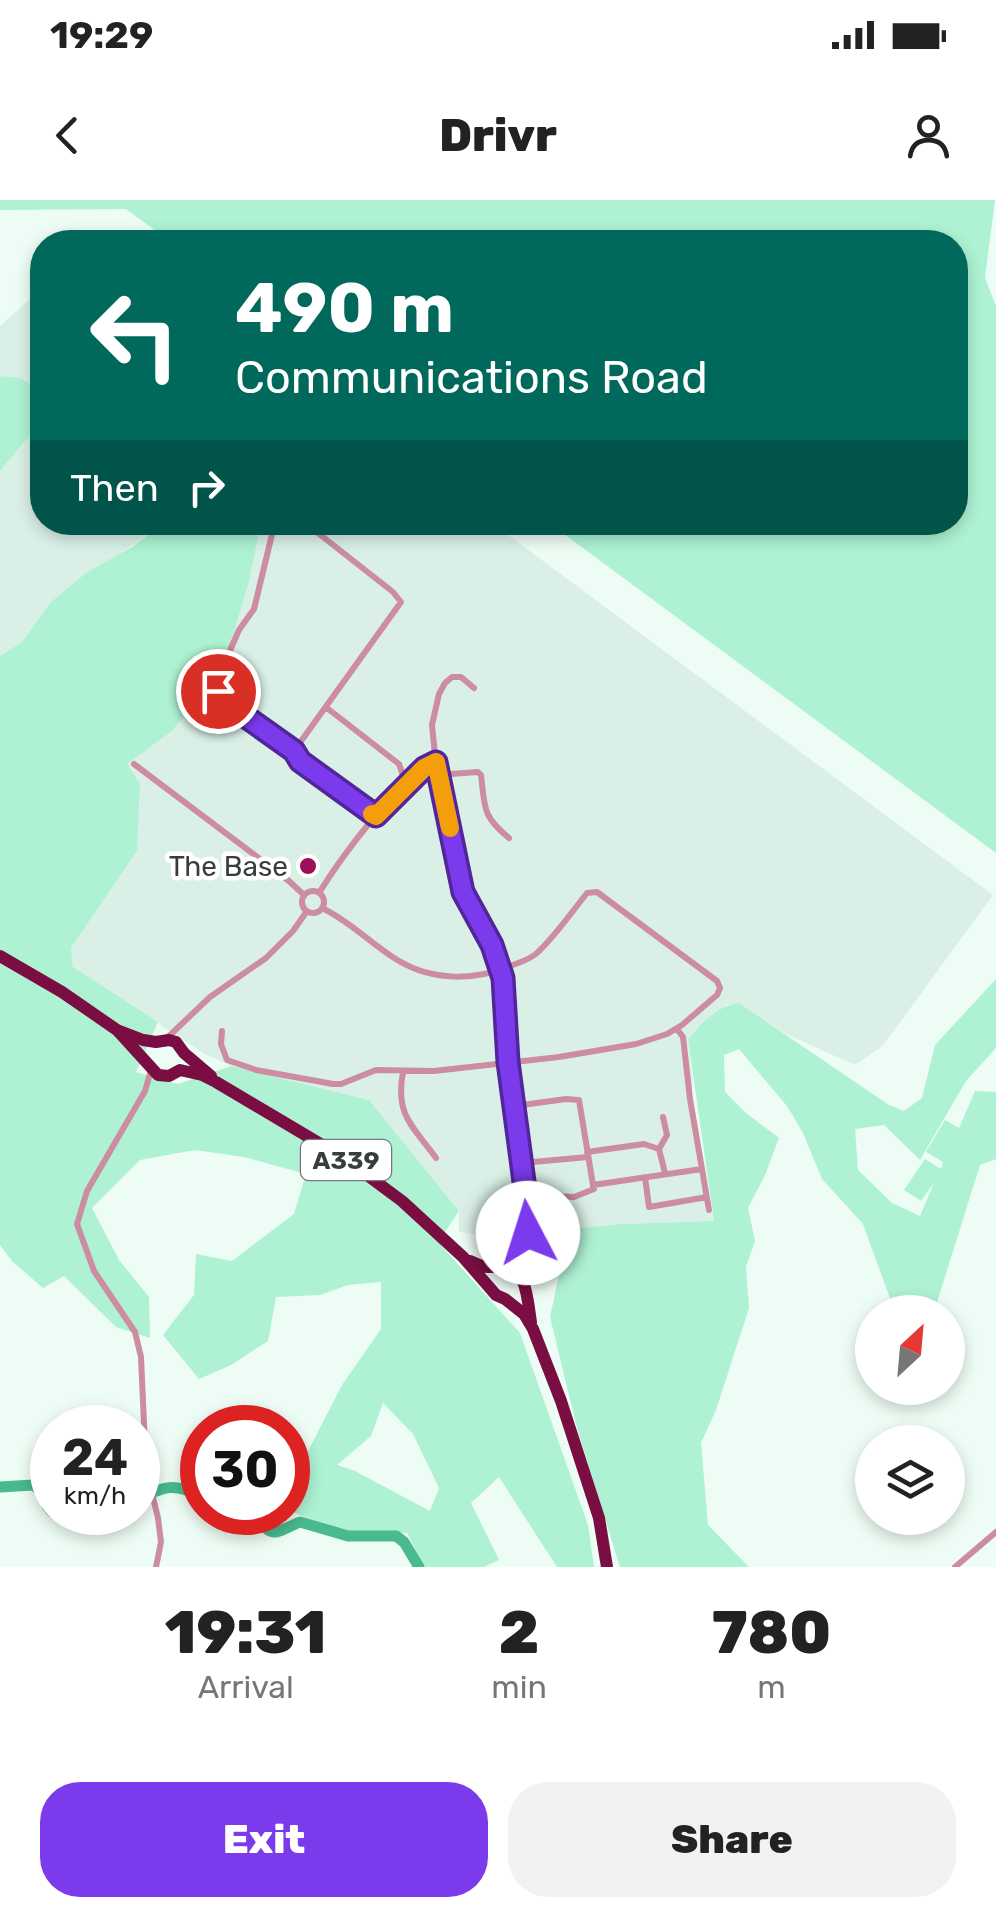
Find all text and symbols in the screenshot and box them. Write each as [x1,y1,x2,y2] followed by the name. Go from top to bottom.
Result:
[50,12,153,58] text: 19:29
[40,108,95,163] icon: back
[901,108,956,163] icon: person
[439,109,557,162] text: Drivr
[235,267,454,350] text: 490 m
[70,270,200,400] icon: left
[235,351,708,404] text: Communications Road
[179,460,234,515] icon: right
[70,465,159,511] text: Then
[176,649,261,734] pin
[191,664,246,719] icon: arrive
[169,850,288,883] place label: The Base
[297,855,319,877] marker: The Base
[301,1140,391,1180] road number: A339
[476,1181,580,1285] position arrow
[855,1295,965,1405] north arrow
[855,1295,965,1535] map controls
[180,1405,310,1535] speed limit sign: 30
[855,1425,965,1535] button: layers
[62,1428,128,1488] text: 24
[64,1481,126,1510] text: km/h
[165,1597,327,1668] text: 19:31
[499,1597,539,1668] text: 2
[712,1597,831,1668] text: 780
[198,1668,294,1706] text: Arrival
[491,1668,547,1706] text: min
[757,1668,786,1706] text: m
[40,1782,488,1897] button: Exit
[508,1782,956,1897] button: Share

